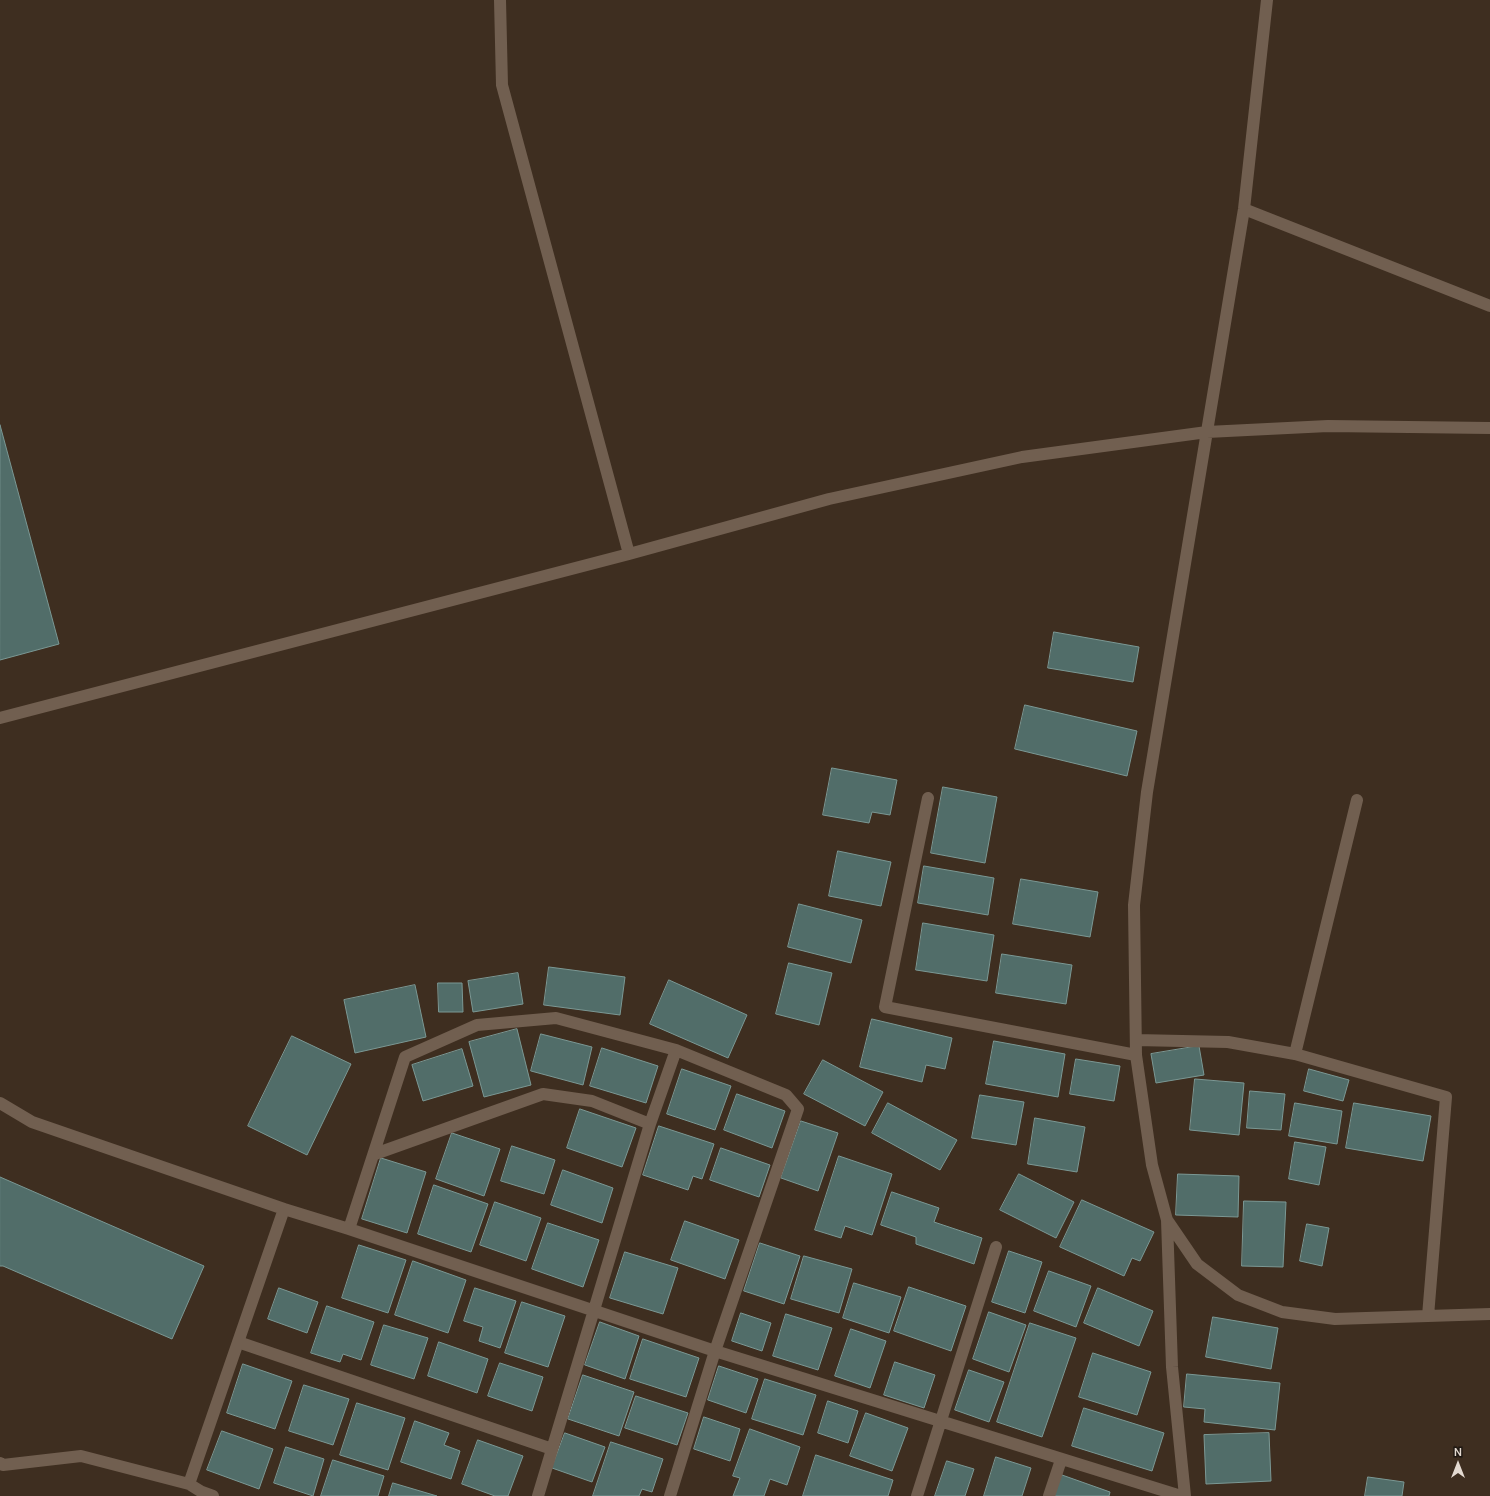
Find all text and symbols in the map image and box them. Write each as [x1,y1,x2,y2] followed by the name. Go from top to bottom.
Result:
[1438,1444,1478,1484] north arrow
[1454,1444,1462,1459] text: N

